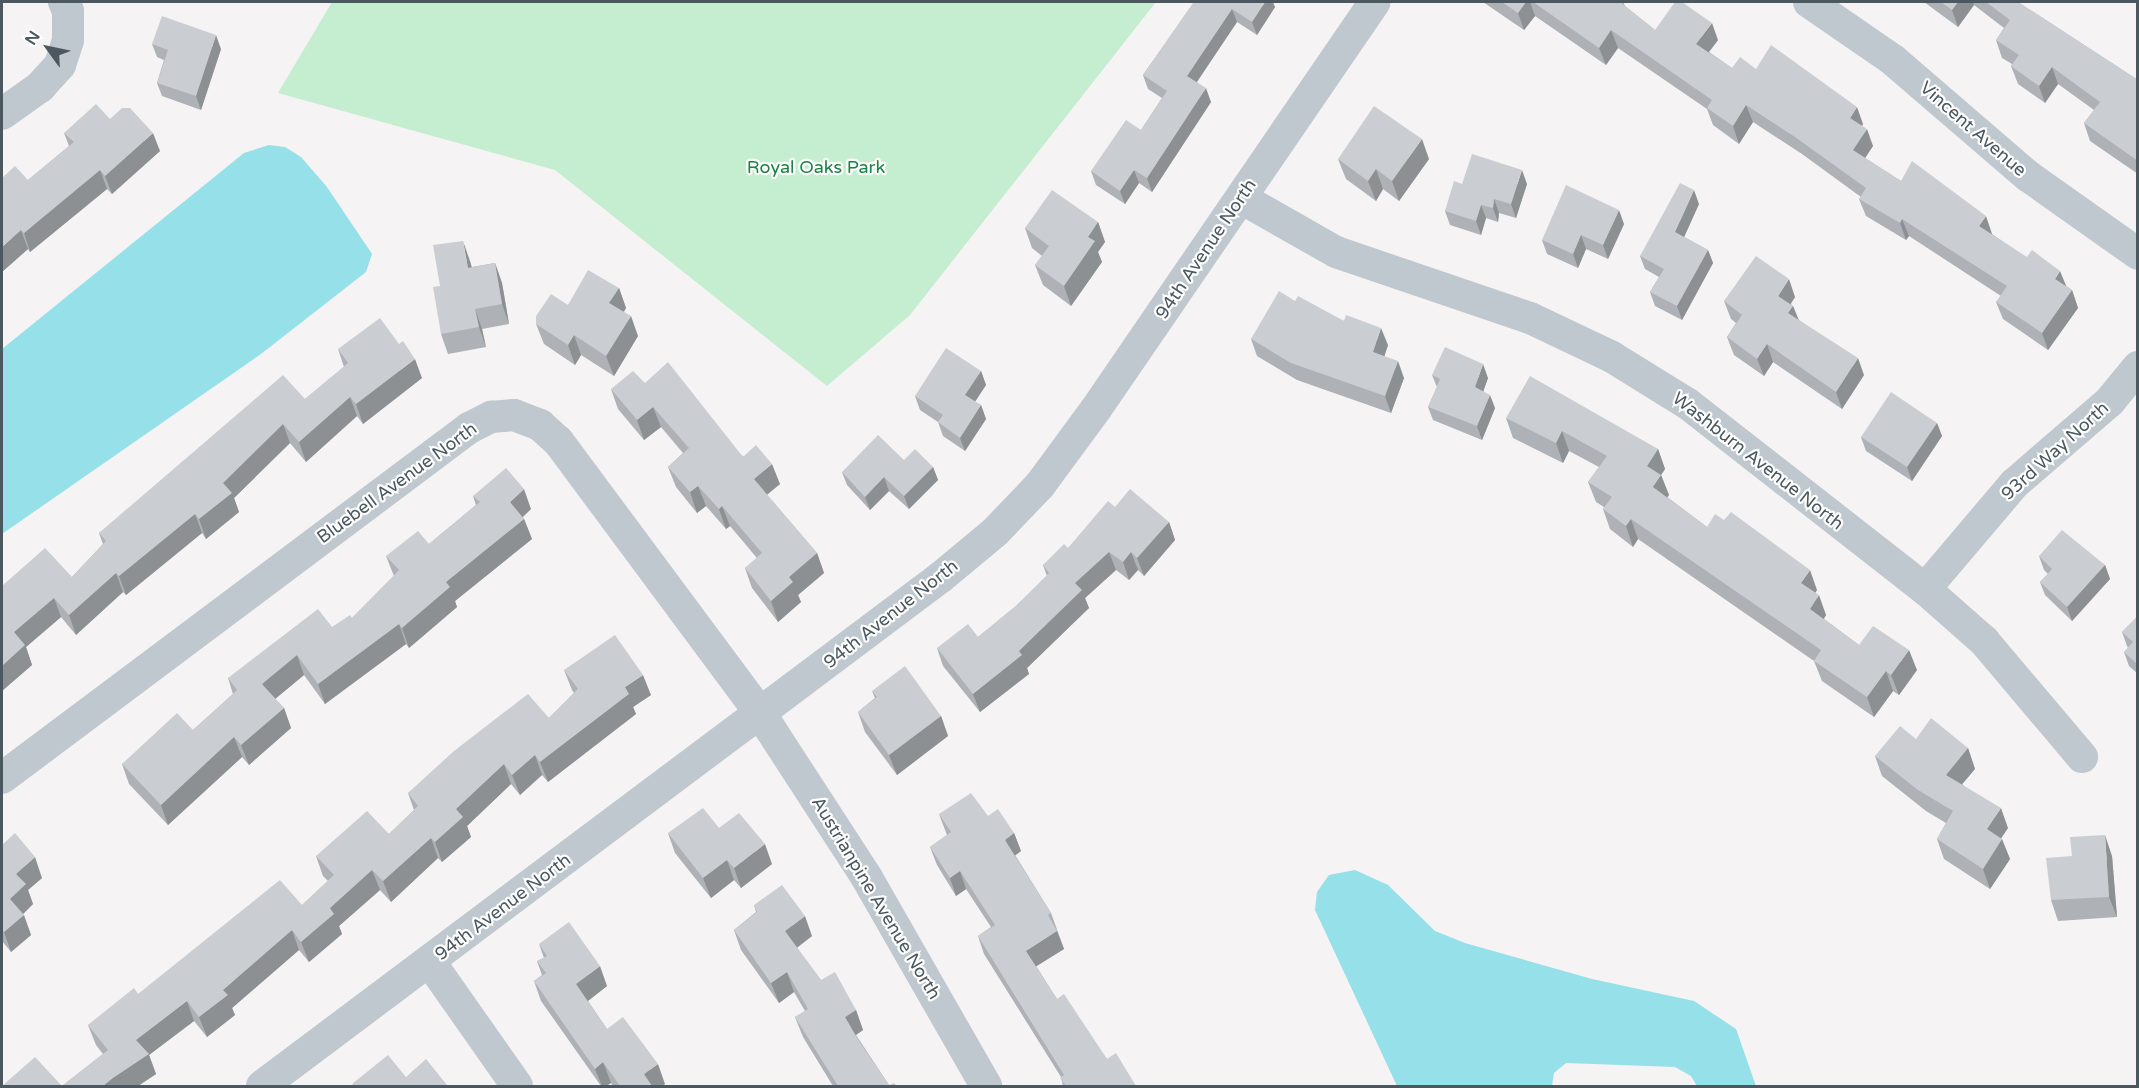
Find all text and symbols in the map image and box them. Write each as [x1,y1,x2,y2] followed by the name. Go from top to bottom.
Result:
[18,18,78,78] north arrow
[21,27,45,49] text: N
[1915,77,2031,181] street label: Vincent Avenue
[747,156,885,178] park label: Royal Oaks Park
[1151,175,1261,323] street label: 94th Avenue North
[1668,388,1848,534] street label: Washburn Avenue North
[1997,397,2113,505] street label: 93rd Way North
[313,418,481,548] street label: Bluebell Avenue North
[820,555,962,673] street label: 94th Avenue North
[807,793,945,1003] street label: Austrianpine Avenue North
[431,849,575,965] street label: 94th Avenue North

